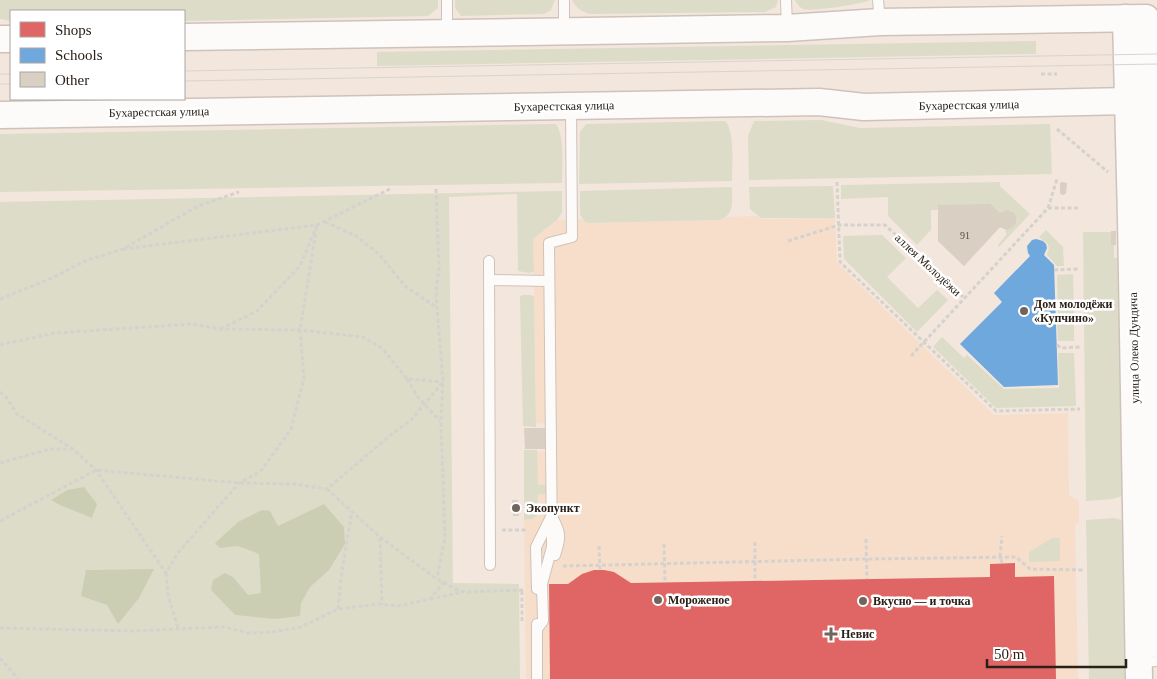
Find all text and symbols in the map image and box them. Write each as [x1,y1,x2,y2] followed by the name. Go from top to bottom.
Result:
[10,10,185,100] legend
[55,22,92,38] text: Shops
[55,47,103,63] text: Schools
[55,72,89,88] text: Other
[919,97,1020,113] street label: Бухарестская улица
[514,98,615,114] street label: Бухарестская улица
[109,104,210,120] street label: Бухарестская улица
[960,230,970,241] house number: 91
[892,231,964,300] street label: аллея Молодёжи
[1126,292,1142,404] street label: улица Олеко Дундича
[1034,297,1113,325] place label: Дом молодёжи «Купчино»
[1018,305,1030,317] marker: Дом молодёжи «Купчино»
[526,501,580,515] place label: Экопункт
[510,502,522,514] marker: Экопункт
[668,593,730,607] place label: Мороженое
[652,594,664,606] marker: Мороженое
[873,594,970,608] place label: Вкусно — и точка
[857,595,869,607] marker: Вкусно — и точка
[841,627,875,641] place label: Невис
[825,628,837,640] marker: Невис
[987,636,1126,668] scale bar
[994,646,1025,662] text: 50 m

